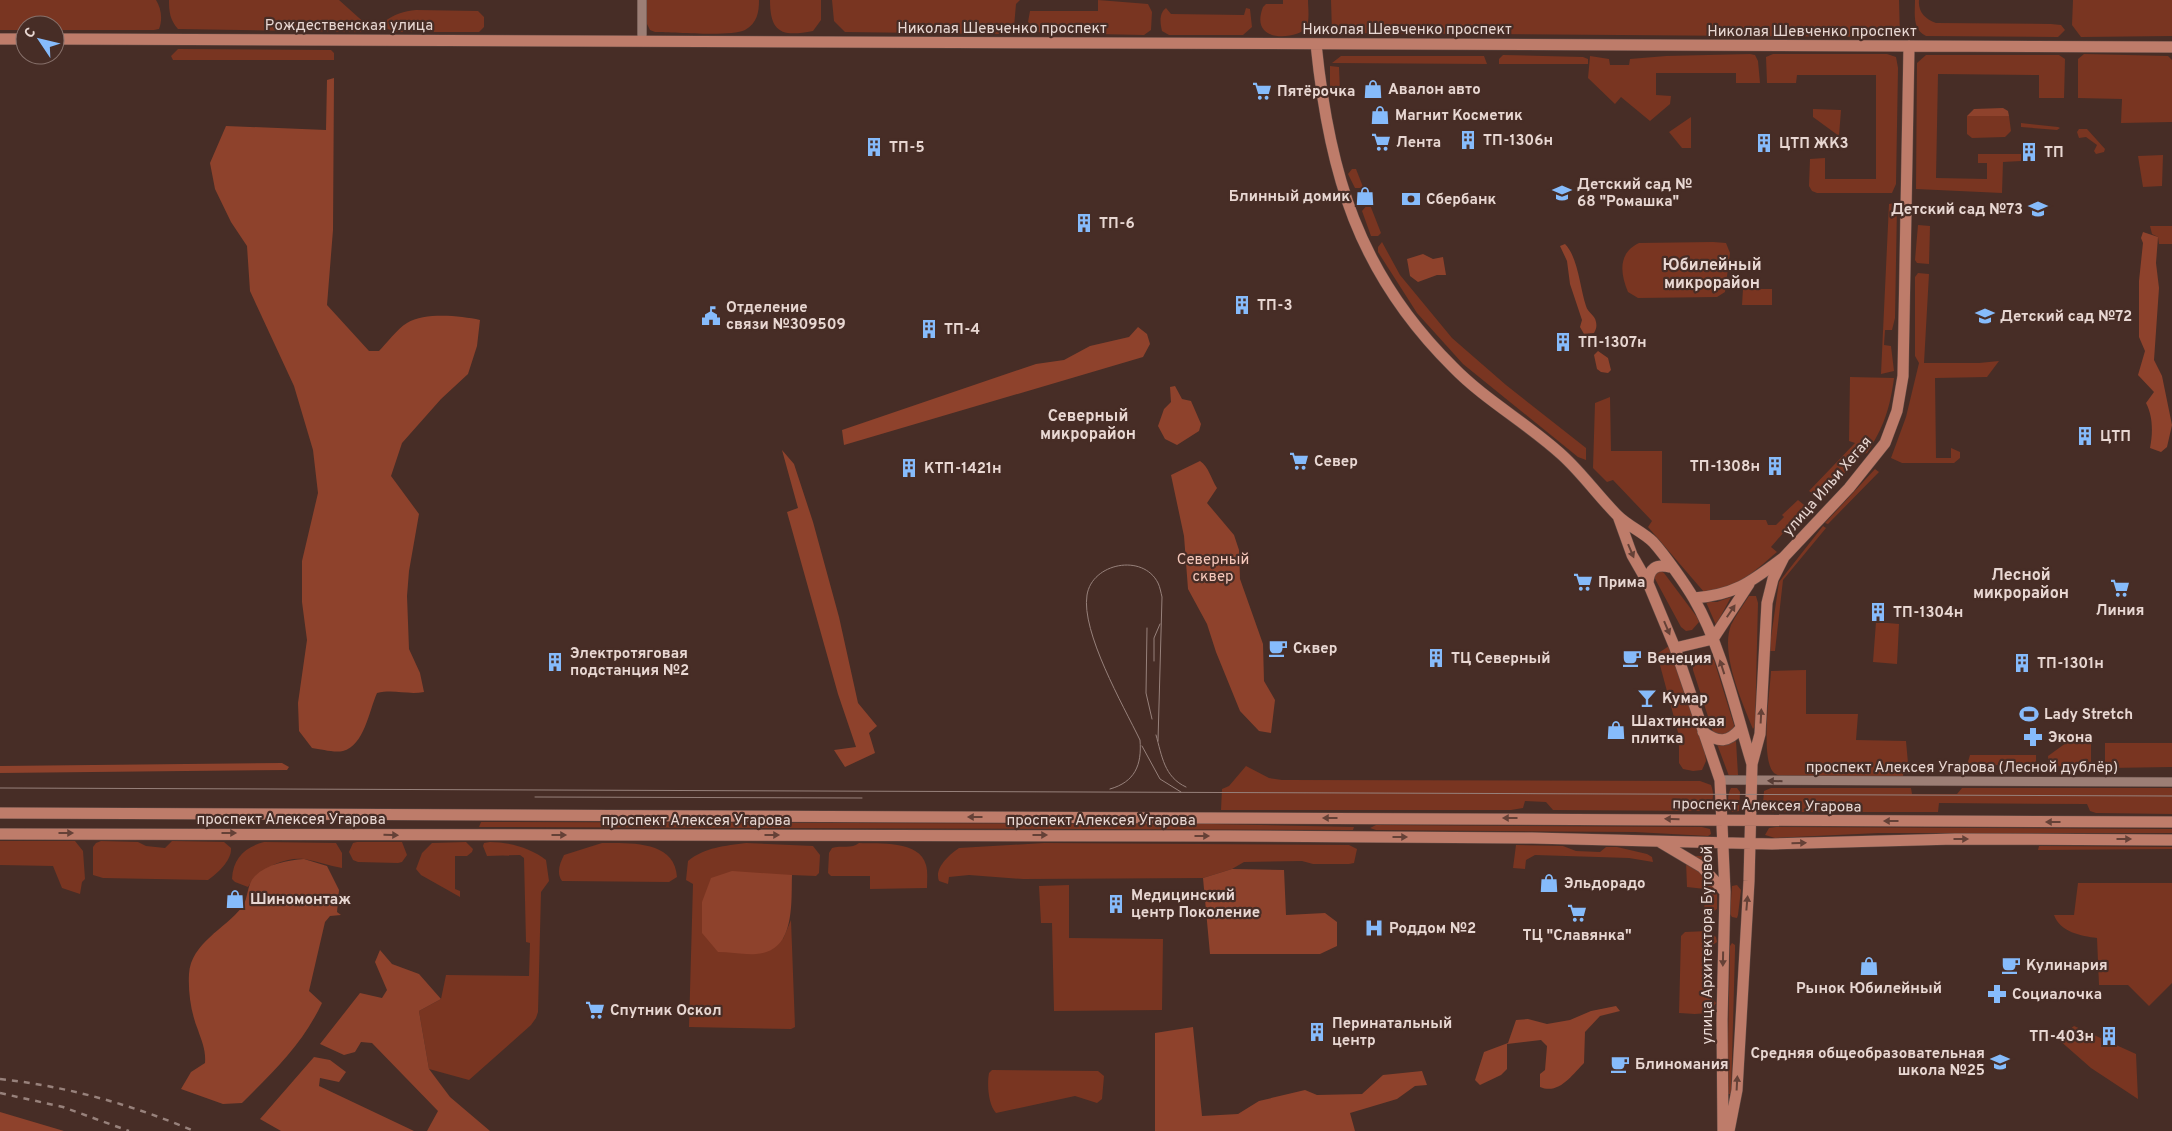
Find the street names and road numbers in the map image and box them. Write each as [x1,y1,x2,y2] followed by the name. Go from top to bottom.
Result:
[265,17,433,36] street label: Рождественская улица
[897,20,1107,39] street label: Николая Шевченко проспект
[1302,21,1512,40] street label: Николая Шевченко проспект
[1707,23,1917,42] street label: Николая Шевченко проспект
[1780,433,1877,541] street label: улица Ильи Хегая
[1806,759,2118,778] street label: проспект Алексея Угарова (Лесной дублёр)
[1672,795,1862,818] street label: проспект Алексея Угарова
[196,811,386,830] street label: проспект Алексея Угарова
[601,812,791,831] street label: проспект Алексея Угарова
[1006,812,1196,831] street label: проспект Алексея Угарова
[1699,846,1718,1044] street label: улица Архитектора Бутовой

